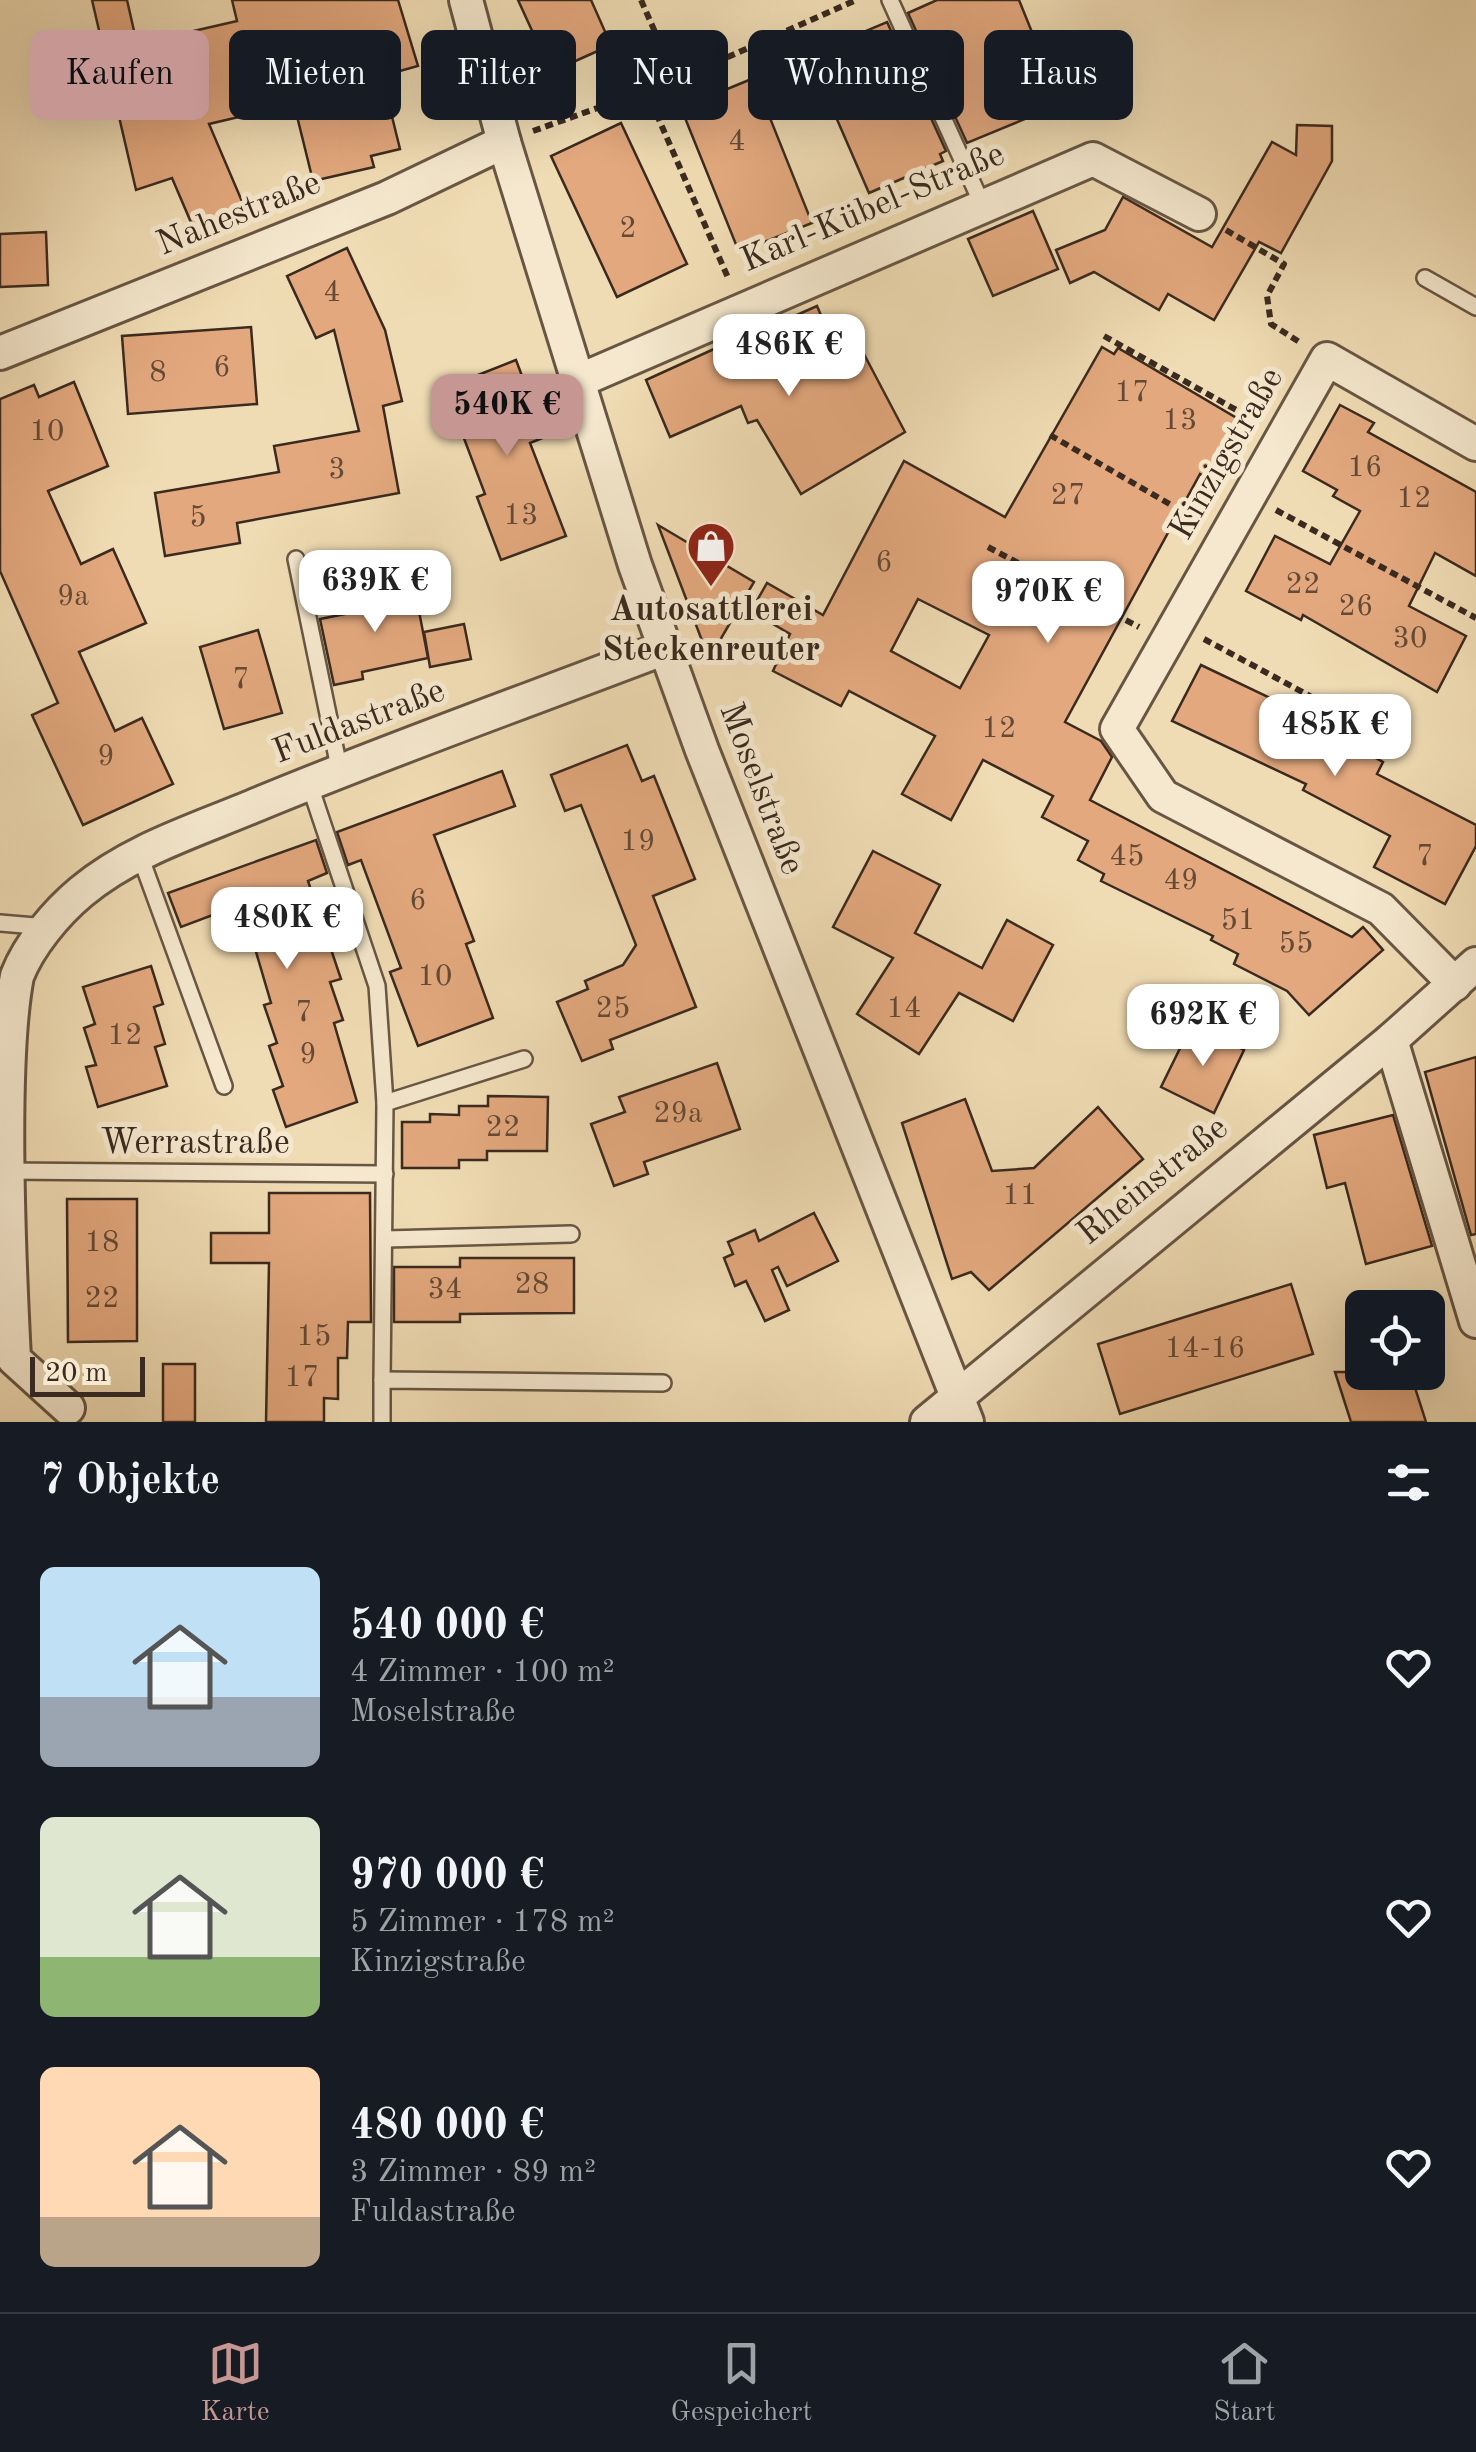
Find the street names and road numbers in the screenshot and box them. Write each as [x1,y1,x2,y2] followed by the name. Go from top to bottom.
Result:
[736,137,1010,279] street label: Karl-Kübel-Straße
[152,165,326,263] street label: Nahestraße
[1164,362,1290,546] street label: Kinzigstraße
[268,673,450,771] street label: Fuldastraße
[712,698,810,880] street label: Moselstraße
[1071,1110,1235,1252] street label: Rheinstraße
[100,1126,290,1161] street label: Werrastraße

